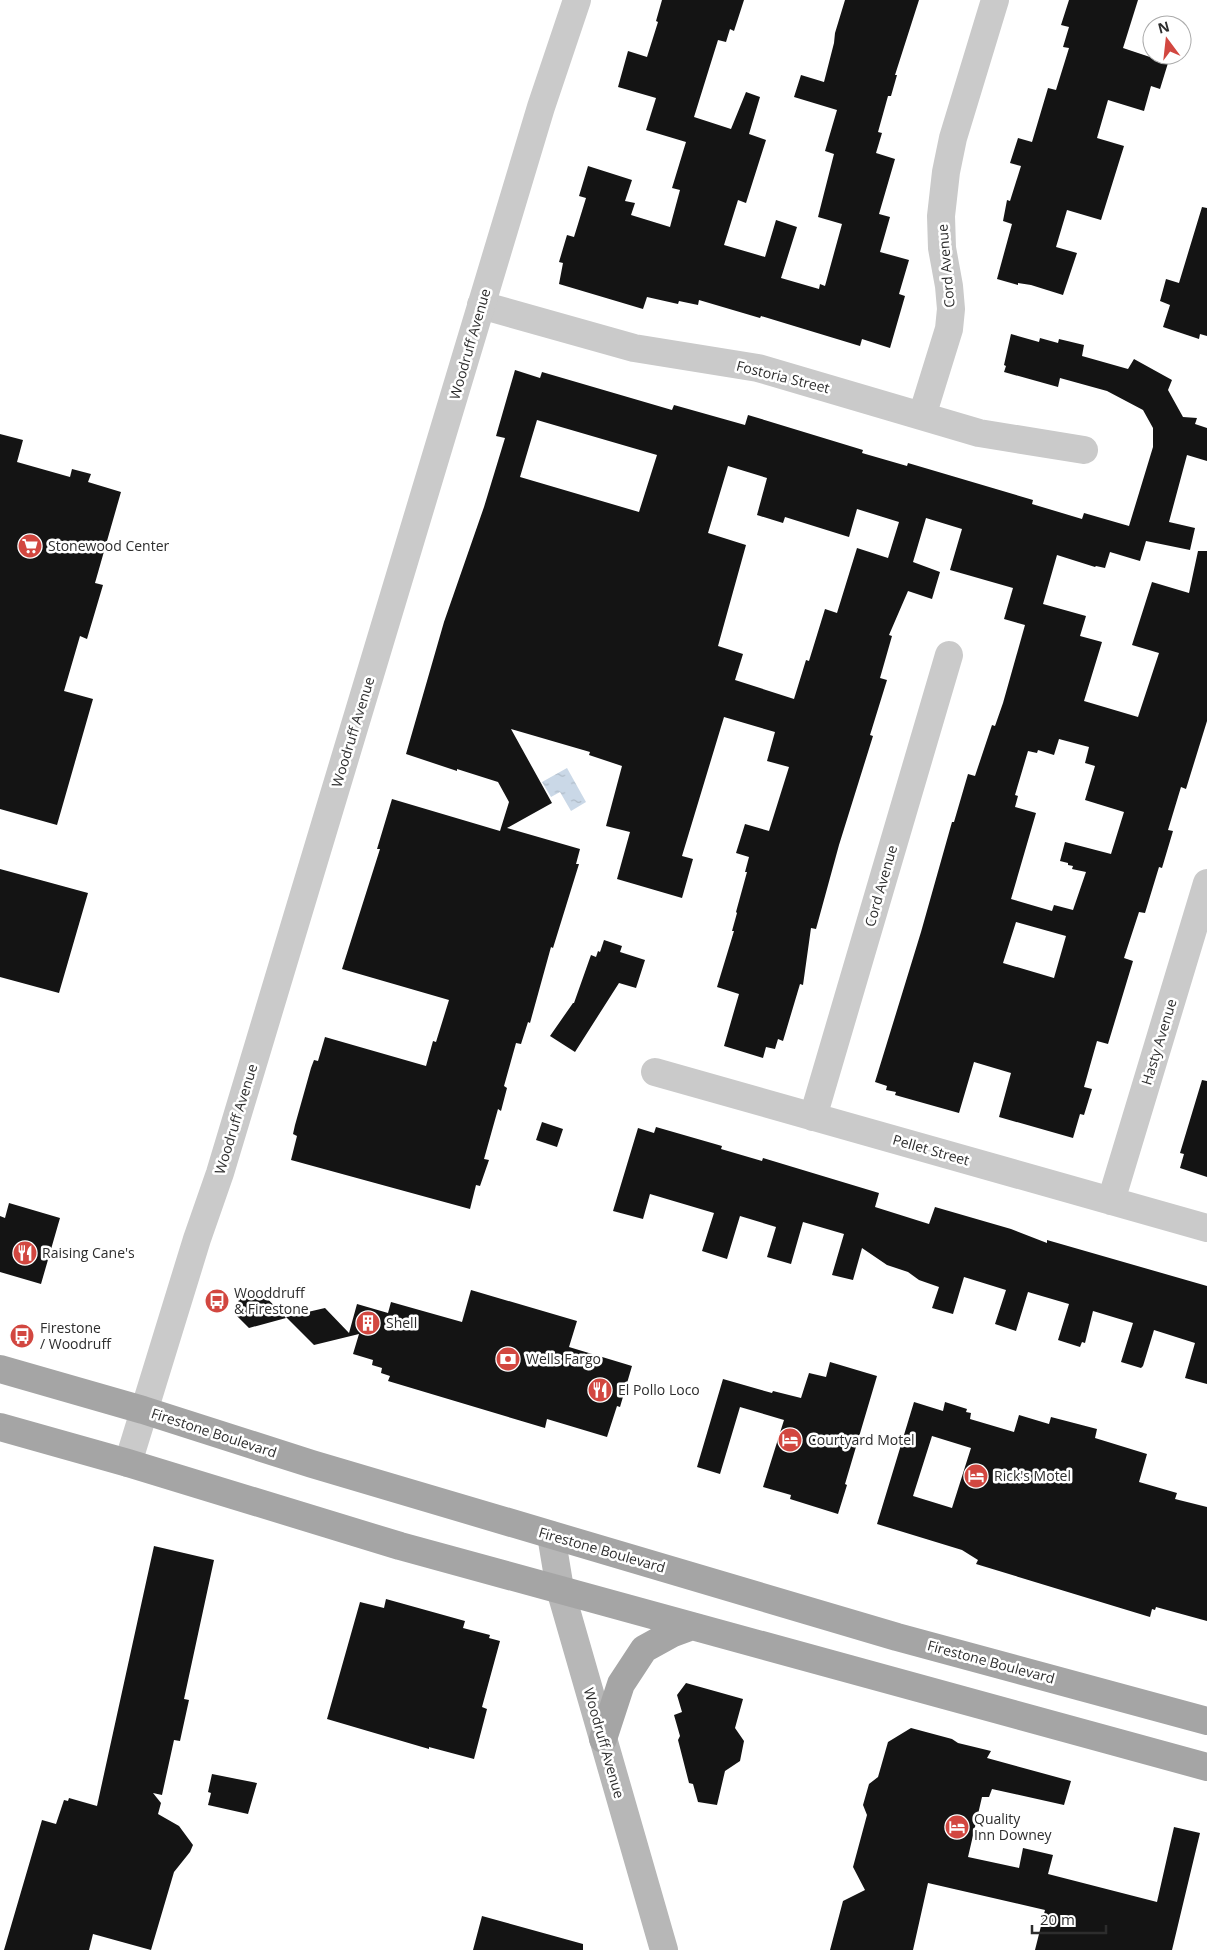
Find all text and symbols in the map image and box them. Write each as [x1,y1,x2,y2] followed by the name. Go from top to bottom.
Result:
[1142,15,1192,65] north arrow
[1156,16,1171,38] text: N
[932,223,959,309] street label: Cord Avenue
[445,286,494,401] street label: Woodruff Avenue
[734,356,832,397] street label: Fostoria Street
[17,533,43,559] supermarket icon: Stonewood Center
[48,536,170,555] place label: Stonewood Center
[327,674,378,789] street label: Woodruff Avenue
[860,843,901,929] street label: Cord Avenue
[1136,996,1181,1087] street label: Hasty Avenue
[210,1061,261,1176] street label: Woodruff Avenue
[891,1130,972,1170] street label: Pellet Street
[12,1240,38,1266] restaurant icon: Raising Cane's
[42,1243,135,1262] place label: Raising Cane's
[234,1283,309,1318] place label: Wooddruff & Firestone
[204,1288,230,1314] bus stop icon: Wooddruff & Firestone
[355,1310,381,1336] building icon: Shell
[386,1313,417,1332] place label: Shell
[40,1318,112,1353] place label: Firestone / Woodruff
[9,1323,35,1349] bus stop icon: Firestone / Woodruff
[495,1346,521,1372] bank icon: Wells Fargo
[526,1349,601,1368] place label: Wells Fargo
[587,1377,613,1403] restaurant icon: El Pollo Loco
[618,1380,700,1399] place label: El Pollo Loco
[149,1403,279,1462] street label: Firestone Boulevard
[777,1427,803,1453] hotel icon: Courtyard Motel
[808,1430,915,1449] place label: Courtyard Motel
[963,1463,989,1489] hotel icon: Rick's Motel
[994,1466,1071,1485] place label: Rick's Motel
[537,1522,668,1577] street label: Firestone Boulevard
[925,1635,1057,1688] street label: Firestone Boulevard
[580,1685,629,1801] street label: Woodruff Avenue
[974,1809,1053,1844] place label: Quality Inn Downey
[944,1814,970,1840] hotel icon: Quality Inn Downey
[1032,1902,1106,1934] scale bar
[1040,1909,1075,1929] text: 20 m

